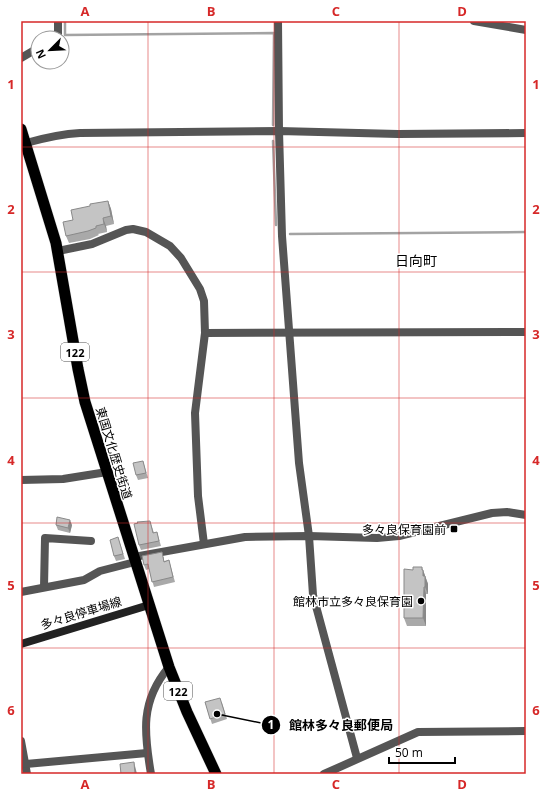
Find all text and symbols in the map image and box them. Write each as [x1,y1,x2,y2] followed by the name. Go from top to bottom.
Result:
[81,2,90,20] text: A
[207,2,216,20] text: B
[332,2,340,20] text: C
[457,2,467,20] text: D
[30,30,70,70] north arrow
[32,47,49,61] text: N
[7,75,15,93] text: 1
[532,75,540,93] text: 1
[7,200,15,218] text: 2
[532,200,540,218] text: 2
[395,251,437,270] district label: 日向町
[7,325,15,343] text: 3
[532,325,540,343] text: 3
[61,343,89,361] road number: 122
[92,405,136,501] street label: 東国文化歴史街道
[7,451,15,469] text: 4
[532,451,540,469] text: 4
[362,521,446,538] place label: 多々良保育園前
[449,524,459,534] marker: 多々良保育園前
[7,576,15,594] text: 5
[532,576,540,594] text: 5
[38,593,124,633] street label: 多々良停車場線
[293,593,413,610] place label: 館林市立多々良保育園
[416,596,426,606] marker: 館林市立多々良保育園
[164,682,192,700] road number: 122
[7,701,15,719] text: 6
[532,701,540,719] text: 6
[261,713,401,738] callout: 館林多々良郵便局
[268,716,274,733] text: 1
[289,716,393,734] text: 館林多々良郵便局
[389,739,455,765] scale bar
[395,744,423,761] text: 50 m
[81,775,90,793] text: A
[207,775,216,793] text: B
[332,775,340,793] text: C
[457,775,467,793] text: D

